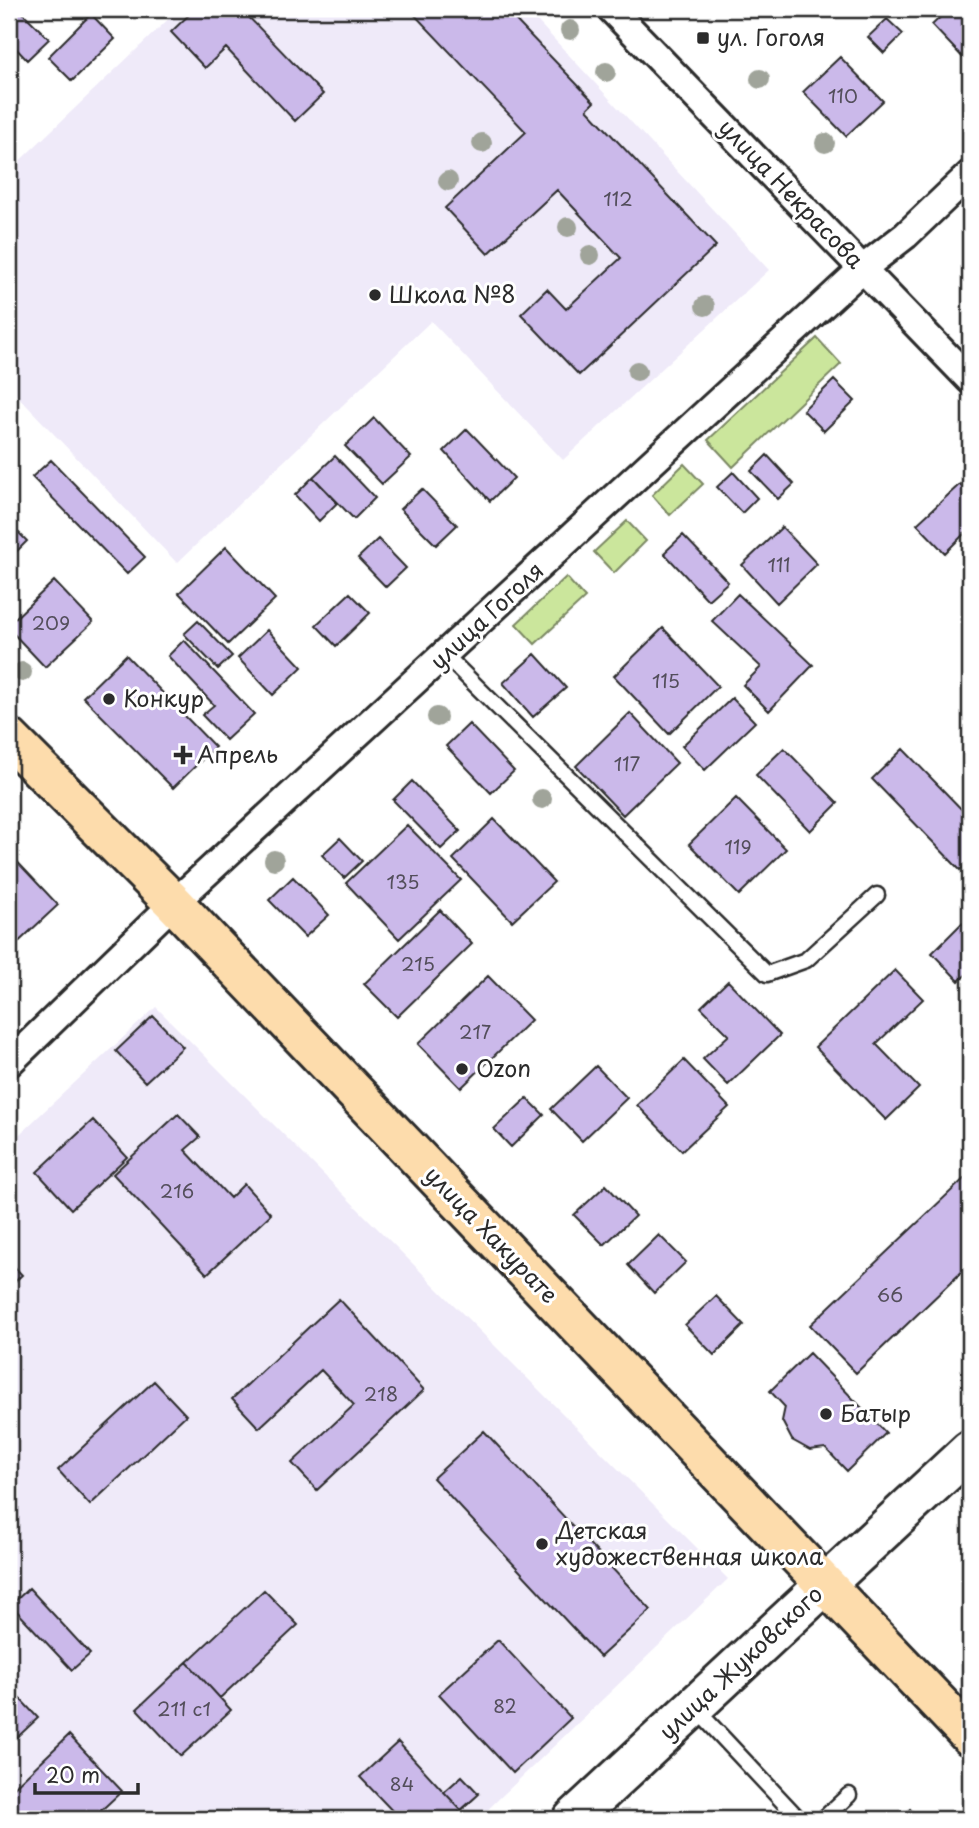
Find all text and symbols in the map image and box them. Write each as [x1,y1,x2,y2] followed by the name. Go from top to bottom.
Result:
[717,19,825,54] place label: ул. Гоголя
[695,30,711,46] marker: ул. Гоголя
[828,81,858,109] house number: 110
[711,110,873,276] street label: улица Некрасова
[603,184,633,212] house number: 112
[389,276,516,311] place label: Школа №8
[367,287,383,303] marker: Школа №8
[767,550,791,578] house number: 111
[421,553,551,677] street label: улица Гоголя
[32,608,70,636] house number: 209
[652,666,680,694] house number: 115
[123,680,204,715] place label: Конкур
[101,691,117,707] marker: Конкур
[197,736,278,771] place label: Апрель
[175,747,191,763] marker: Апрель
[614,749,641,777] house number: 117
[724,832,752,860] house number: 119
[387,867,419,895] house number: 135
[401,949,435,977] house number: 215
[459,1017,491,1045] house number: 217
[476,1050,531,1085] place label: Ozon
[454,1061,470,1077] marker: Ozon
[417,1157,567,1311] street label: улица Хакурате
[160,1176,194,1204] house number: 216
[877,1280,903,1308] house number: 66
[364,1379,398,1407] house number: 218
[840,1395,911,1430] place label: Батыр
[818,1406,834,1422] marker: Батыр
[555,1512,824,1573] place label: Детская художественная школа
[534,1536,550,1552] marker: Детская художественная школа
[650,1576,830,1747] street label: улица Жуковского
[493,1691,517,1719] house number: 82
[157,1694,211,1722] house number: 211 с1
[35,1751,138,1795] scale bar
[46,1758,100,1790] text: 20 m
[390,1769,414,1797] house number: 84

